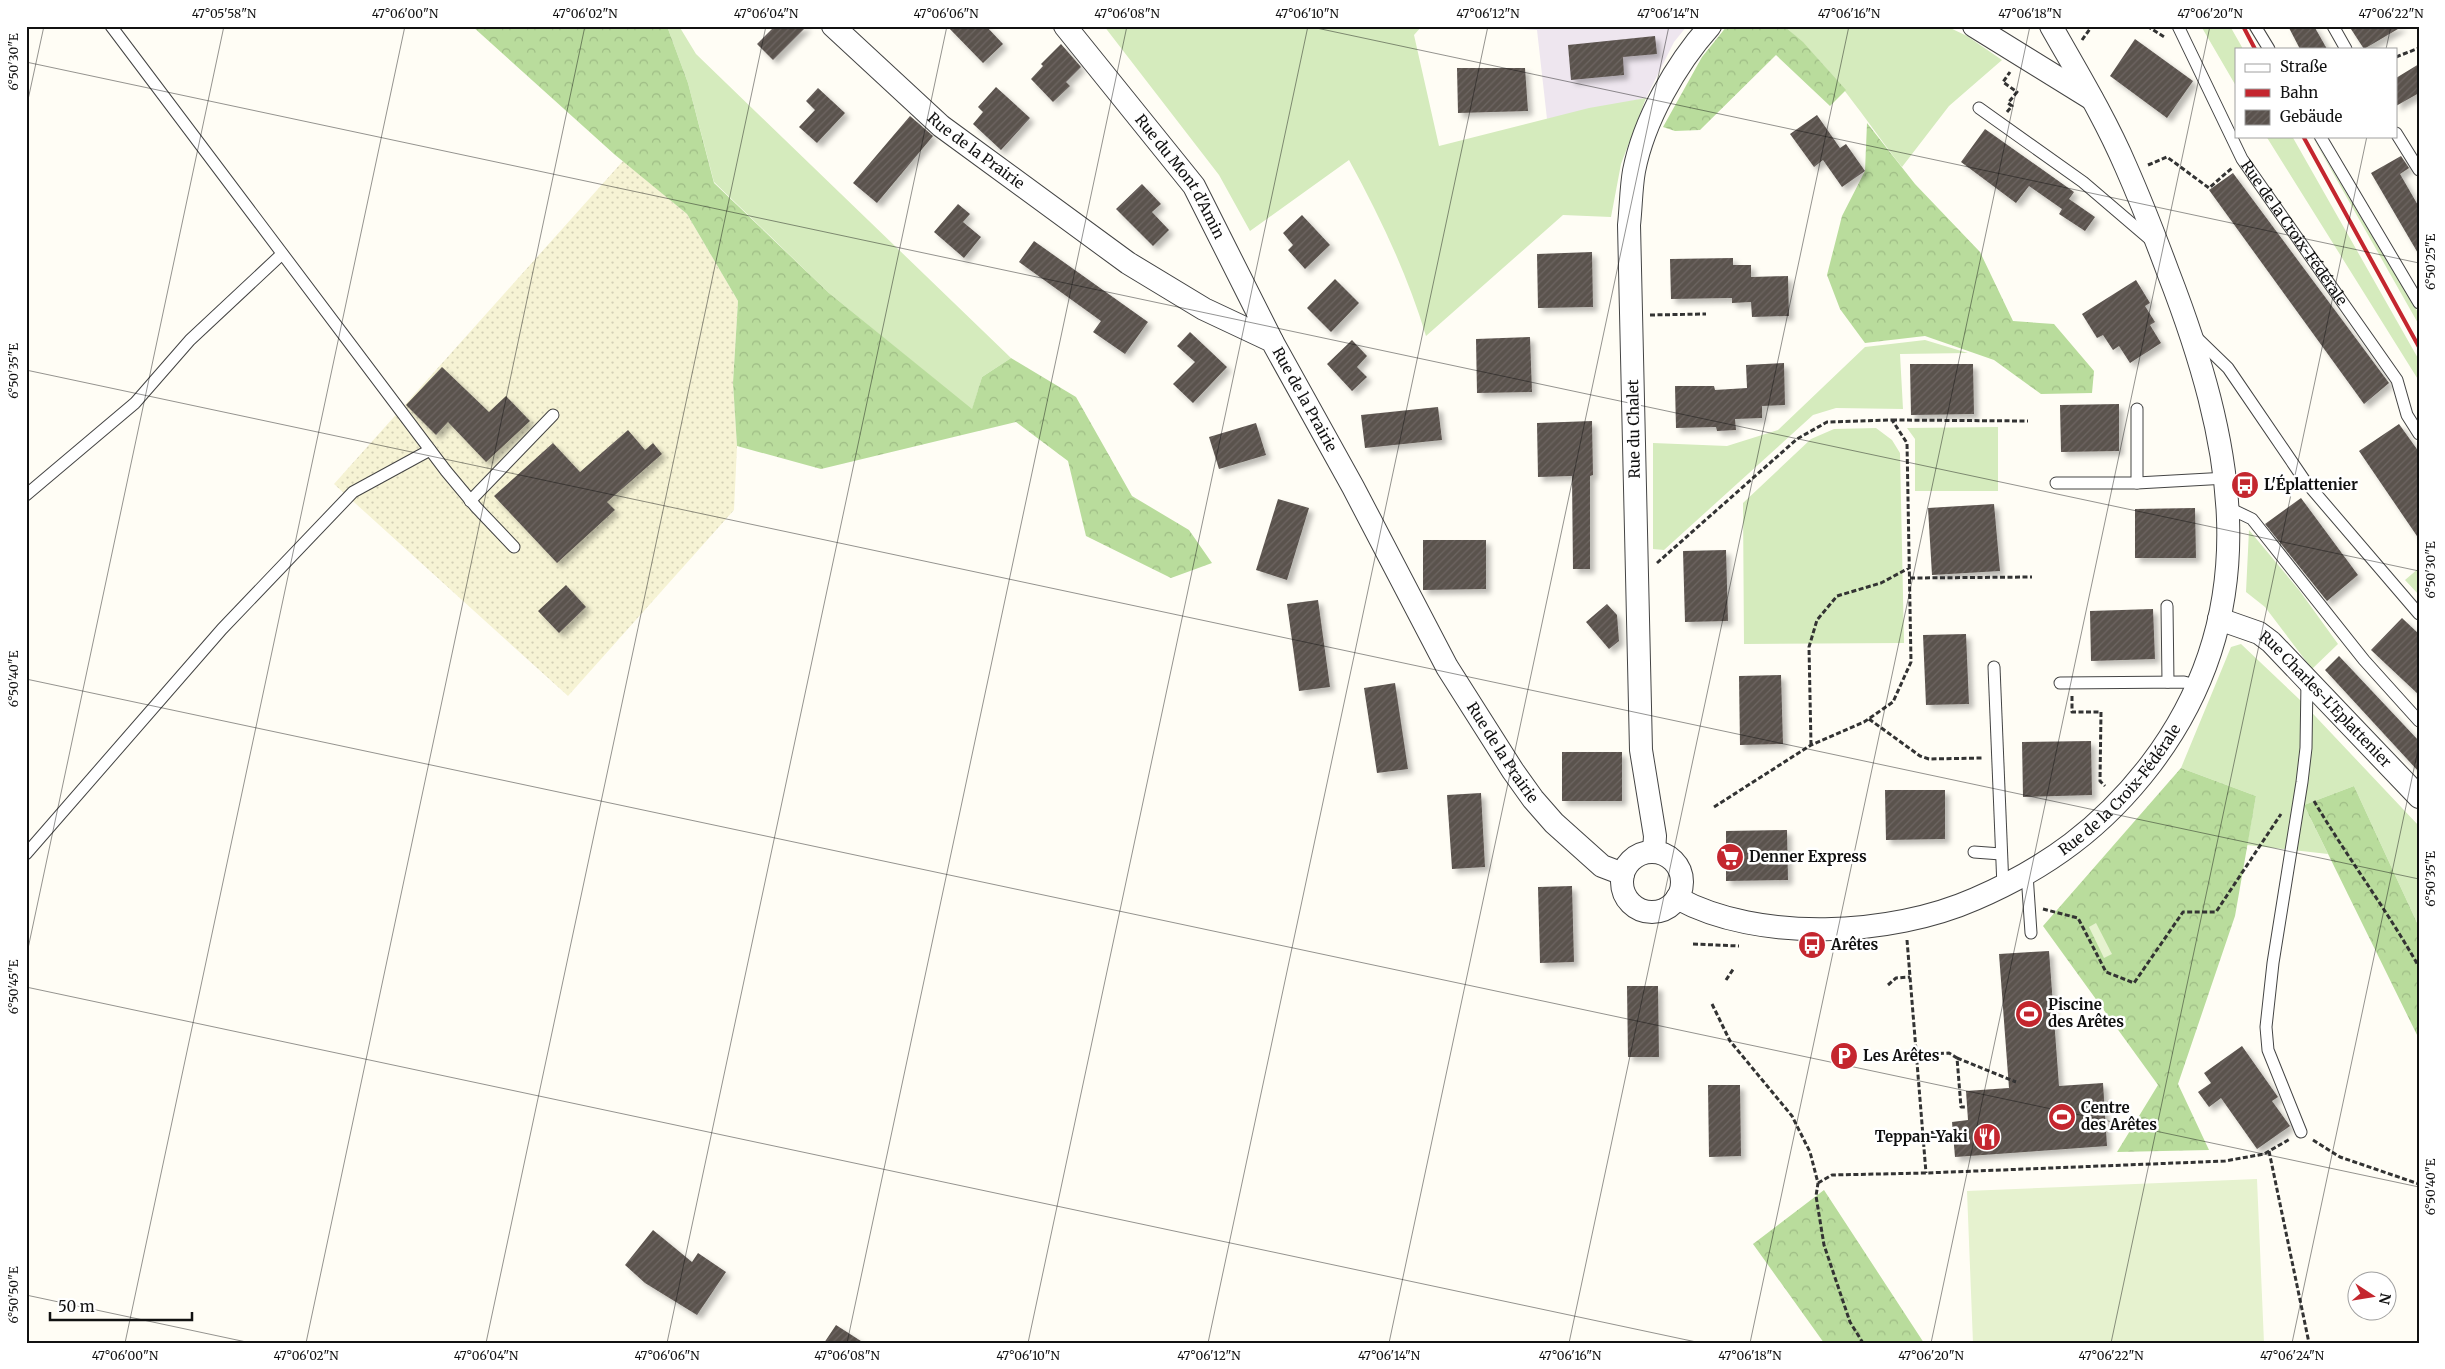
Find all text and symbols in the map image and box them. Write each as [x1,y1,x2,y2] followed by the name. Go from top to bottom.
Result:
[192,6,257,21] text: 47°05'58"N
[372,6,439,21] text: 47°06'00"N
[552,6,618,21] text: 47°06'02"N
[734,6,799,21] text: 47°06'04"N
[913,6,979,21] text: 47°06'06"N
[1094,6,1161,21] text: 47°06'08"N
[1275,6,1340,21] text: 47°06'10"N
[1456,6,1520,21] text: 47°06'12"N
[1637,6,1700,21] text: 47°06'14"N
[1818,6,1881,21] text: 47°06'16"N
[1998,6,2062,21] text: 47°06'18"N
[2177,6,2244,21] text: 47°06'20"N
[2359,6,2424,21] text: 47°06'22"N
[6,33,21,91] text: 6°50'30"E
[2235,48,2398,138] legend
[2280,57,2327,76] text: Straße
[2280,83,2318,102] text: Bahn
[2280,107,2343,126] text: Gebäude
[924,108,1029,193] street label: Rue de la Prairie
[1131,110,1229,242] street label: Rue du Mont d'Amin
[2237,156,2352,309] street label: Rue de la Croix-Fédérale
[2423,234,2438,290] text: 6°50'25"E
[6,343,21,399] text: 6°50'35"E
[1268,344,1342,455] street label: Rue de la Prairie
[1623,379,1644,479] street label: Rue du Chalet
[2230,470,2260,500] bus stop icon: L'Éplattenier
[2264,474,2358,494] place label: L'Éplattenier
[2423,541,2438,599] text: 6°50'30"E
[2255,626,2396,771] street label: Rue Charles-L'Eplattenier
[6,650,21,707] text: 6°50'40"E
[1463,699,1543,806] street label: Rue de la Prairie
[2055,720,2185,859] street label: Rue de la Croix-Fédérale
[1715,842,1745,872] supermarket icon: Denner Express
[1749,847,1867,866] place label: Denner Express
[2423,851,2438,907] text: 6°50'35"E
[1797,930,1827,960] bus stop icon: Arêtes
[1830,935,1878,954] place label: Arêtes
[6,959,21,1014] text: 6°50'45"E
[2048,995,2124,1031] place label: Piscine des Arêtes
[2014,999,2044,1029] sports icon: Piscine des Arêtes
[1829,1041,1859,1071] parking icon: Les Arêtes
[1863,1046,1940,1065] place label: Les Arêtes
[2081,1098,2157,1134] place label: Centre des Arêtes
[2047,1102,2077,1132] sports icon: Centre des Arêtes
[1972,1122,2002,1152] restaurant icon: Teppan-Yaki
[1875,1127,1968,1146] place label: Teppan-Yaki
[2423,1158,2438,1215] text: 6°50'40"E
[6,1266,21,1324] text: 6°50'50"E
[2348,1272,2398,1322] north arrow
[50,1289,192,1321] scale bar
[2375,1291,2395,1306] text: N
[58,1297,95,1316] text: 50 m
[92,1348,159,1363] text: 47°06'00"N
[273,1348,339,1363] text: 47°06'02"N
[454,1348,519,1363] text: 47°06'04"N
[634,1348,700,1363] text: 47°06'06"N
[814,1348,881,1363] text: 47°06'08"N
[996,1348,1061,1363] text: 47°06'10"N
[1177,1348,1241,1363] text: 47°06'12"N
[1358,1348,1421,1363] text: 47°06'14"N
[1539,1348,1602,1363] text: 47°06'16"N
[1718,1348,1782,1363] text: 47°06'18"N
[1898,1348,1965,1363] text: 47°06'20"N
[2079,1348,2144,1363] text: 47°06'22"N
[2260,1348,2325,1363] text: 47°06'24"N

